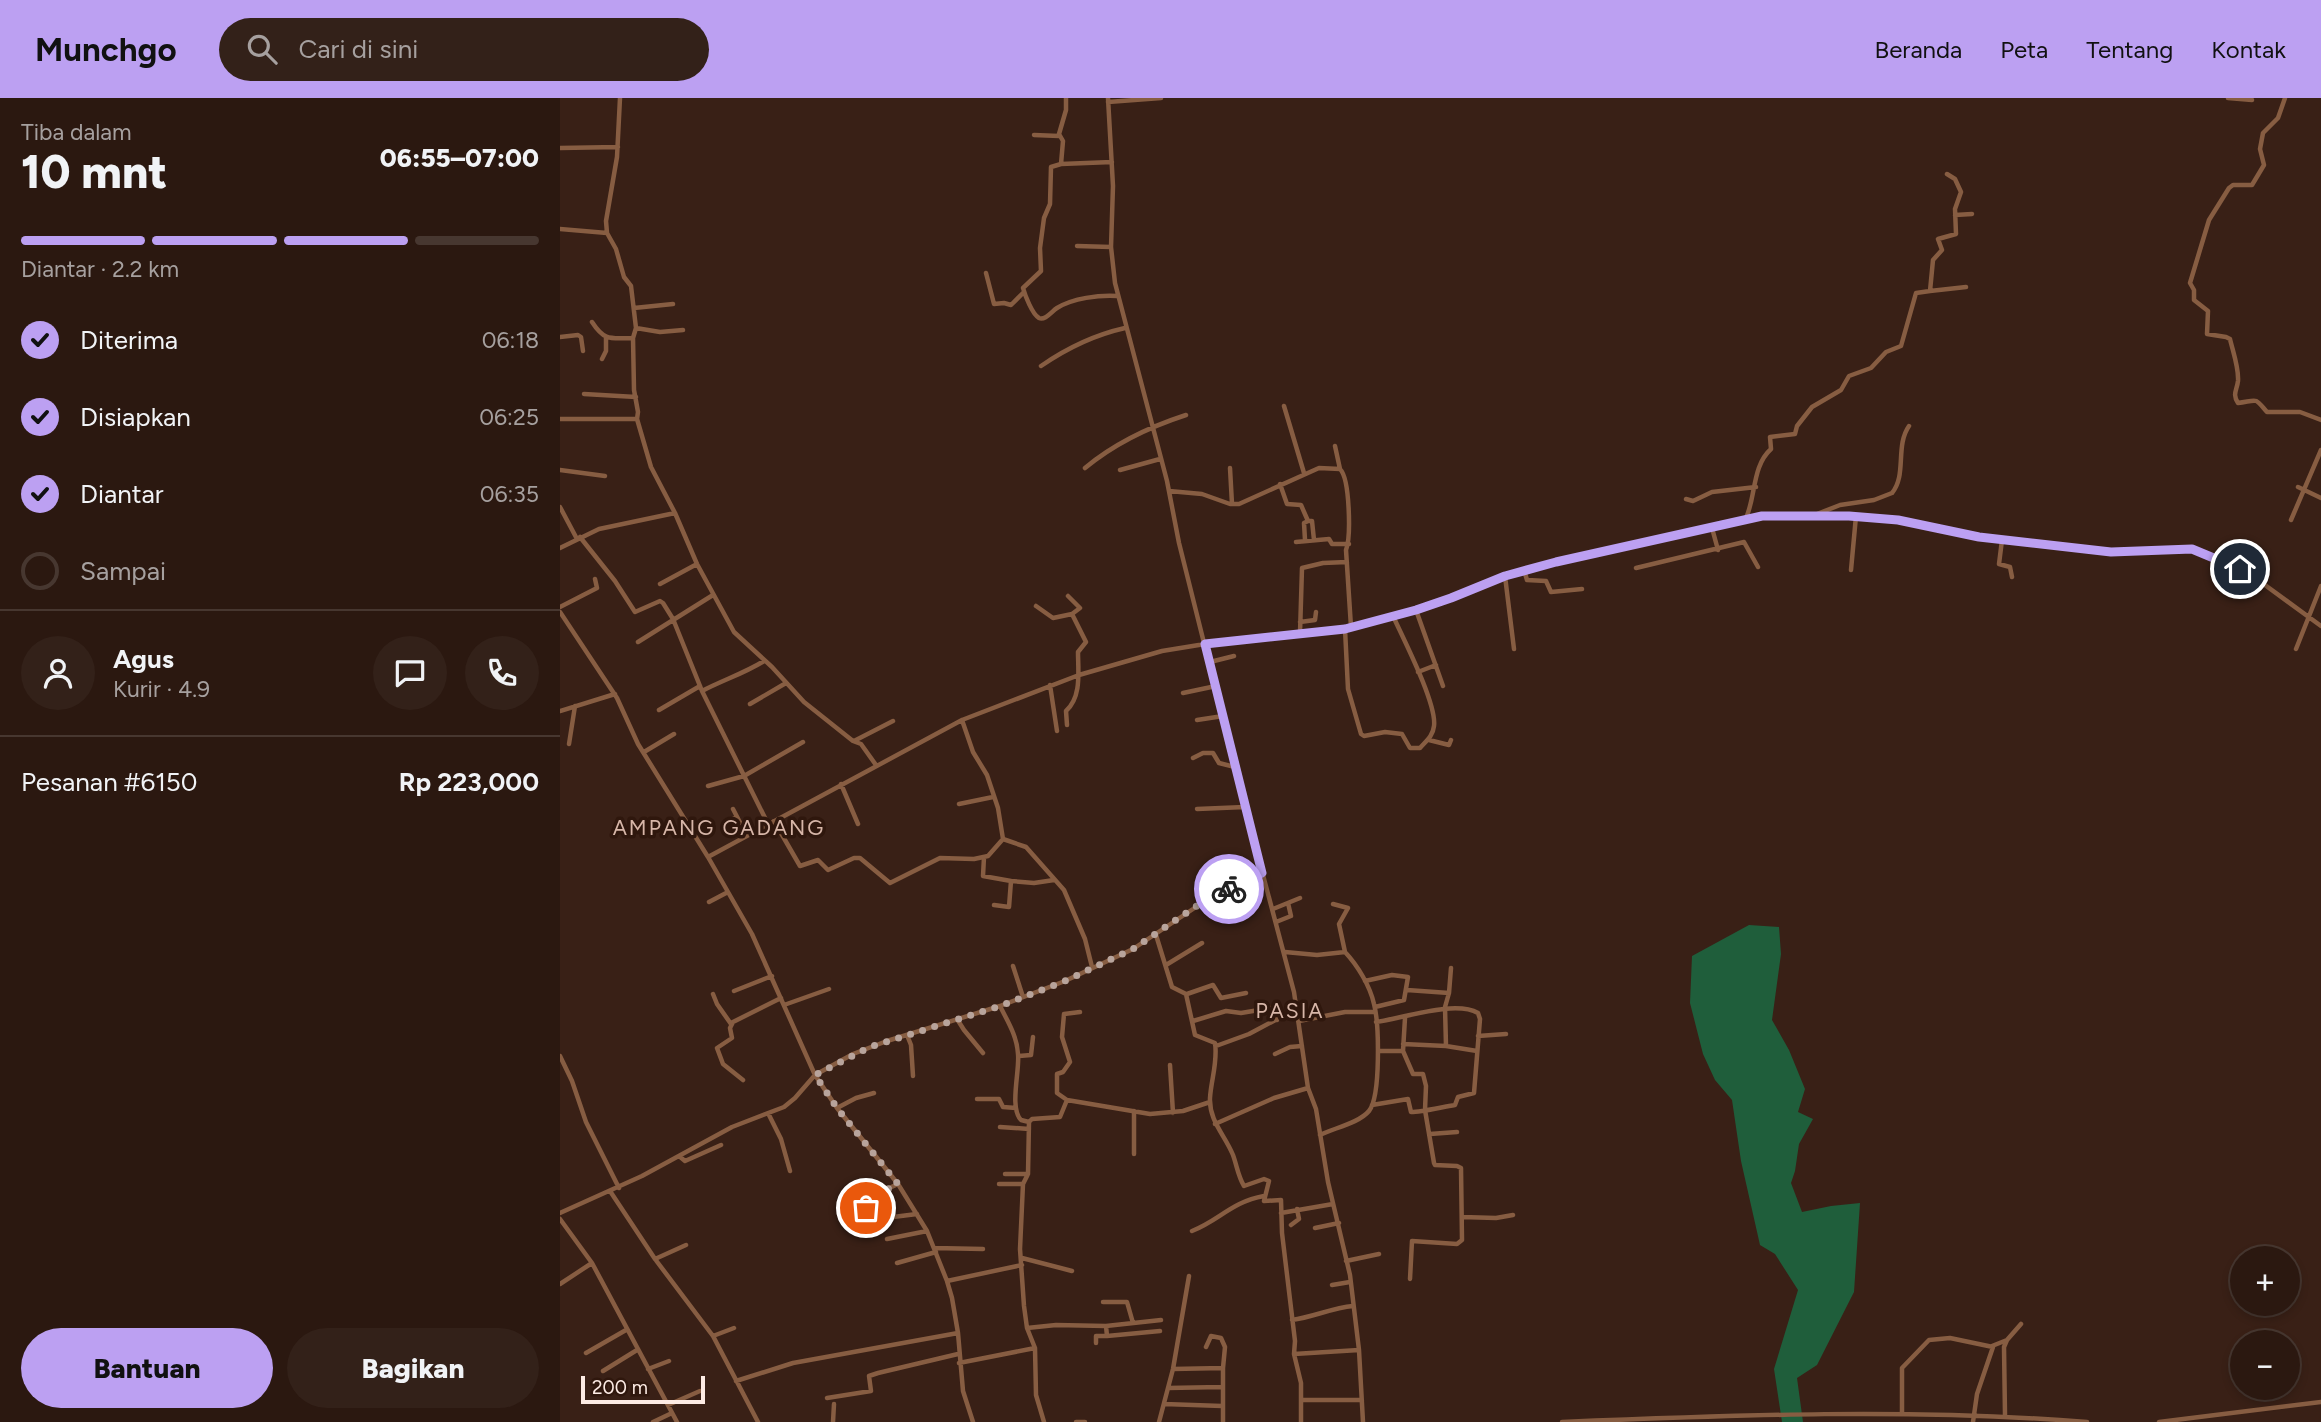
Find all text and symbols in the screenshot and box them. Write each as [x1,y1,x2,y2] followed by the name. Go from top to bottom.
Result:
[219,18,709,81] search box
[35,30,177,69] text: Munchgo
[243,30,281,68] icon: search
[299,33,418,65] text: Cari di sini
[1875,35,1962,64] text: Beranda
[2000,35,2048,64] text: Peta
[2086,35,2173,64] text: Tentang
[2211,35,2286,64] text: Kontak
[21,118,132,146] text: Tiba dalam
[380,142,539,174] text: 06:55–07:00
[21,144,167,200] text: 10 mnt
[21,255,179,283] text: Diantar · 2.2 km
[21,321,59,359] icon: check
[80,324,178,356] text: Diterima
[482,326,539,354] text: 06:18
[21,398,59,436] icon: check
[80,401,191,433] text: Disiapkan
[479,403,539,431] text: 06:25
[21,475,59,513] icon: check
[80,478,164,510] text: Diantar
[480,480,539,508] text: 06:35
[2210,539,2270,599] pin
[2221,550,2259,588] icon: home
[80,555,166,587] text: Sampai
[21,636,95,710] button: person
[373,636,447,710] button: chat
[465,636,539,710] button: phone
[113,643,174,675] text: Agus
[113,675,210,703] text: Kurir · 4.9
[21,766,198,798] text: Pesanan #6150
[399,766,539,798] text: Rp 223,000
[613,815,825,840] district label: AMPANG GADANG
[1194,854,1264,924] courier
[1210,870,1248,908] icon: bike
[1255,998,1325,1023] district label: PASIA
[836,1178,896,1238] pin
[847,1189,885,1227] icon: bag
[2230,1246,2300,1400] map controls
[2230,1246,2300,1316] button: +
[21,1328,273,1408] button: Bantuan
[287,1328,539,1408] button: Bagikan
[2230,1330,2300,1400] button: −
[581,1373,705,1405] scale bar
[592,1376,648,1399] text: 200 m

